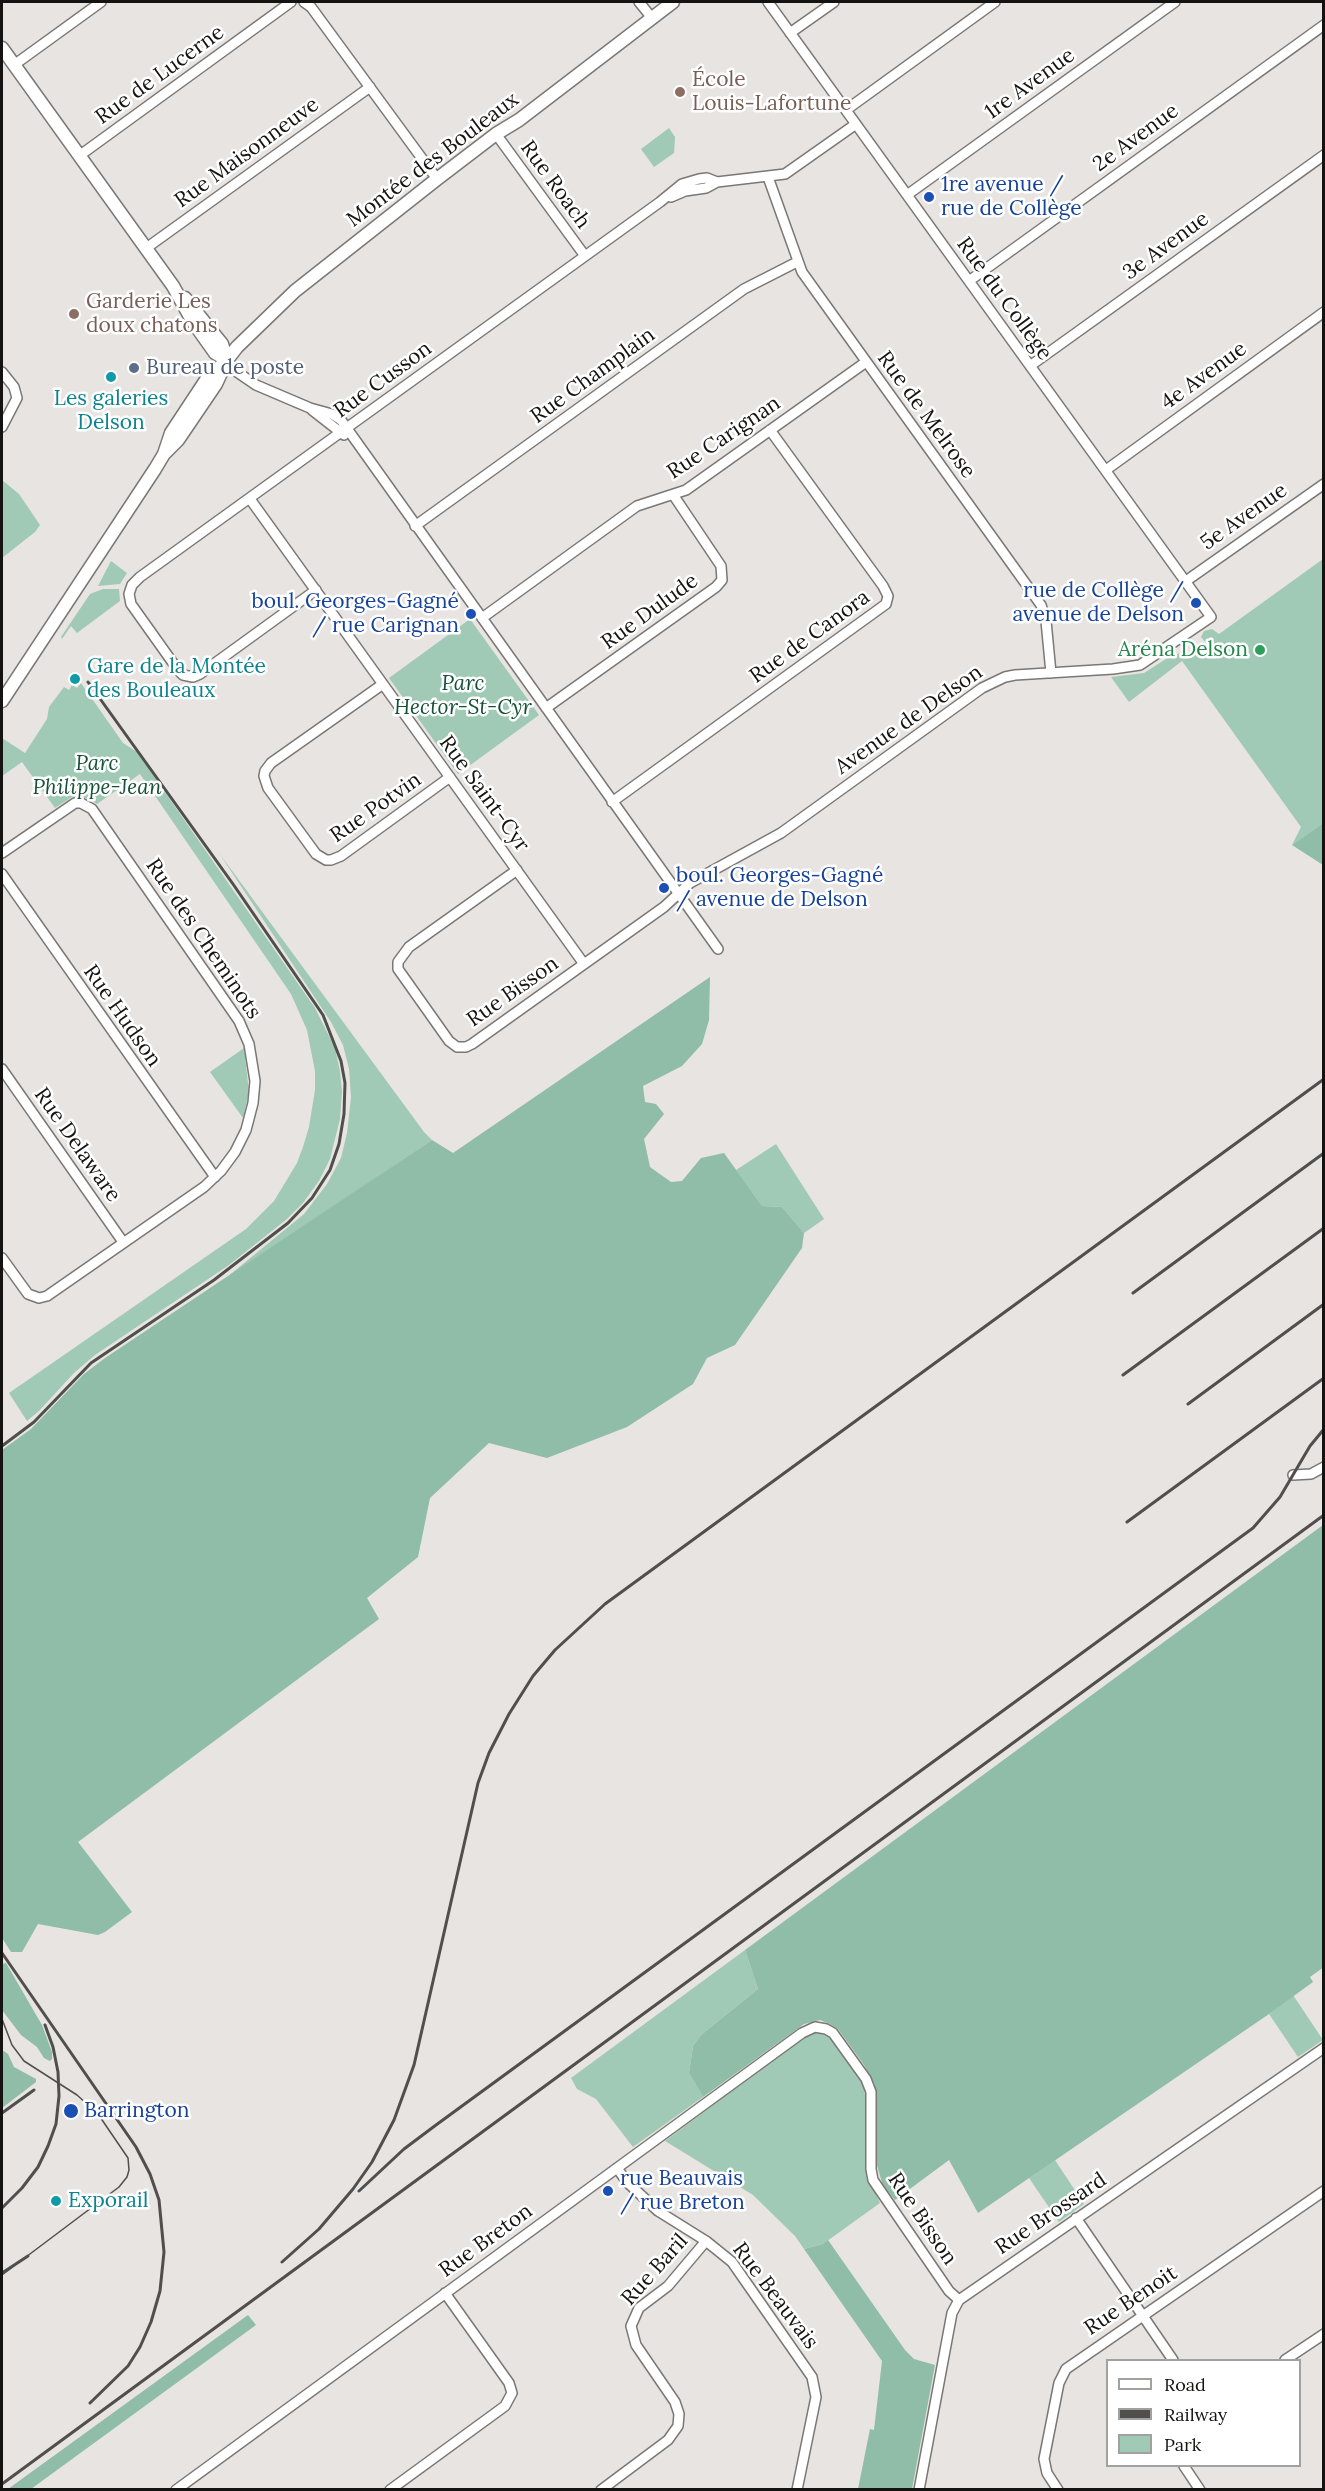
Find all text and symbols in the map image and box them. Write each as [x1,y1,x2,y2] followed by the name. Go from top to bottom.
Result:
[91,20,229,130] street label: Rue de Lucerne
[980,43,1080,125] street label: 1re Avenue
[692,67,851,117] place label: École Louis-Lafortune
[673,85,687,99] marker: École Louis-Lafortune
[342,87,524,233] street label: Montée des Bouleaux
[170,92,324,214] street label: Rue Maisonneuve
[1088,99,1184,177] street label: 2e Avenue
[515,136,595,234] street label: Rue Roach
[941,172,1082,222] place label: 1re avenue / rue de Collège
[922,190,936,204] marker: 1re avenue / rue de Collège
[1118,206,1214,286] street label: 3e Avenue
[951,233,1057,365] street label: Rue du Collège
[86,289,217,339] place label: Garderie Les doux chatons
[67,307,81,321] marker: Garderie Les doux chatons
[526,323,660,429] street label: Rue Champlain
[329,336,437,424] street label: Rue Cusson
[1156,337,1252,415] street label: 4e Avenue
[872,347,980,483] street label: Rue de Melrose
[146,355,304,381] place label: Bureau de poste
[127,361,141,375] marker: Bureau de poste
[104,370,118,384] marker: Les galeries Delson
[54,386,168,436] place label: Les galeries Delson
[663,391,785,485] street label: Rue Carignan
[1196,478,1292,556] street label: 5e Avenue
[597,569,703,655] street label: Rue Dulude
[1012,578,1184,628] place label: rue de Collège / avenue de Delson
[745,585,875,689] street label: Rue de Canora
[252,589,459,639] place label: boul. Georges-Gagné / rue Carignan
[1189,596,1203,610] marker: rue de Collège / avenue de Delson
[464,607,478,621] marker: boul. Georges-Gagné / rue Carignan
[1118,637,1248,663] place label: Aréna Delson
[1253,643,1267,657] marker: Aréna Delson
[87,654,266,704] place label: Gare de la Montée des Bouleaux
[831,660,987,780] street label: Avenue de Delson
[394,671,532,721] park label: Parc Hector-St-Cyr
[68,672,82,686] marker: Gare de la Montée des Bouleaux
[434,731,534,857] street label: Rue Saint-Cyr
[32,751,162,801] park label: Parc Philippe-Jean
[326,768,426,848] street label: Rue Potvin
[140,854,266,1024] street label: Rue des Cheminots
[676,863,883,913] place label: boul. Georges-Gagné / avenue de Delson
[657,881,671,895] marker: boul. Georges-Gagné / avenue de Delson
[462,951,564,1033] street label: Rue Bisson
[78,960,166,1072] street label: Rue Hudson
[28,1083,126,1207] street label: Rue Delaware
[84,2098,190,2124] place label: Barrington
[62,2102,80,2120] marker: Barrington
[620,2166,745,2216] place label: rue Beauvais / rue Breton
[882,2168,962,2270] street label: Rue Bisson
[991,2168,1111,2260] street label: Rue Brossard
[601,2184,615,2198] marker: rue Beauvais / rue Breton
[68,2188,148,2214] place label: Exporail
[49,2194,63,2208] marker: Exporail
[435,2199,537,2283] street label: Rue Breton
[616,2229,694,2311] street label: Rue Baril
[727,2238,823,2354] street label: Rue Beauvais
[1080,2261,1182,2341] street label: Rue Benoit
[1106,2359,1301,2467] legend
[1164,2373,1206,2396] text: Road
[1164,2403,1227,2426] text: Railway
[1164,2433,1201,2456] text: Park

